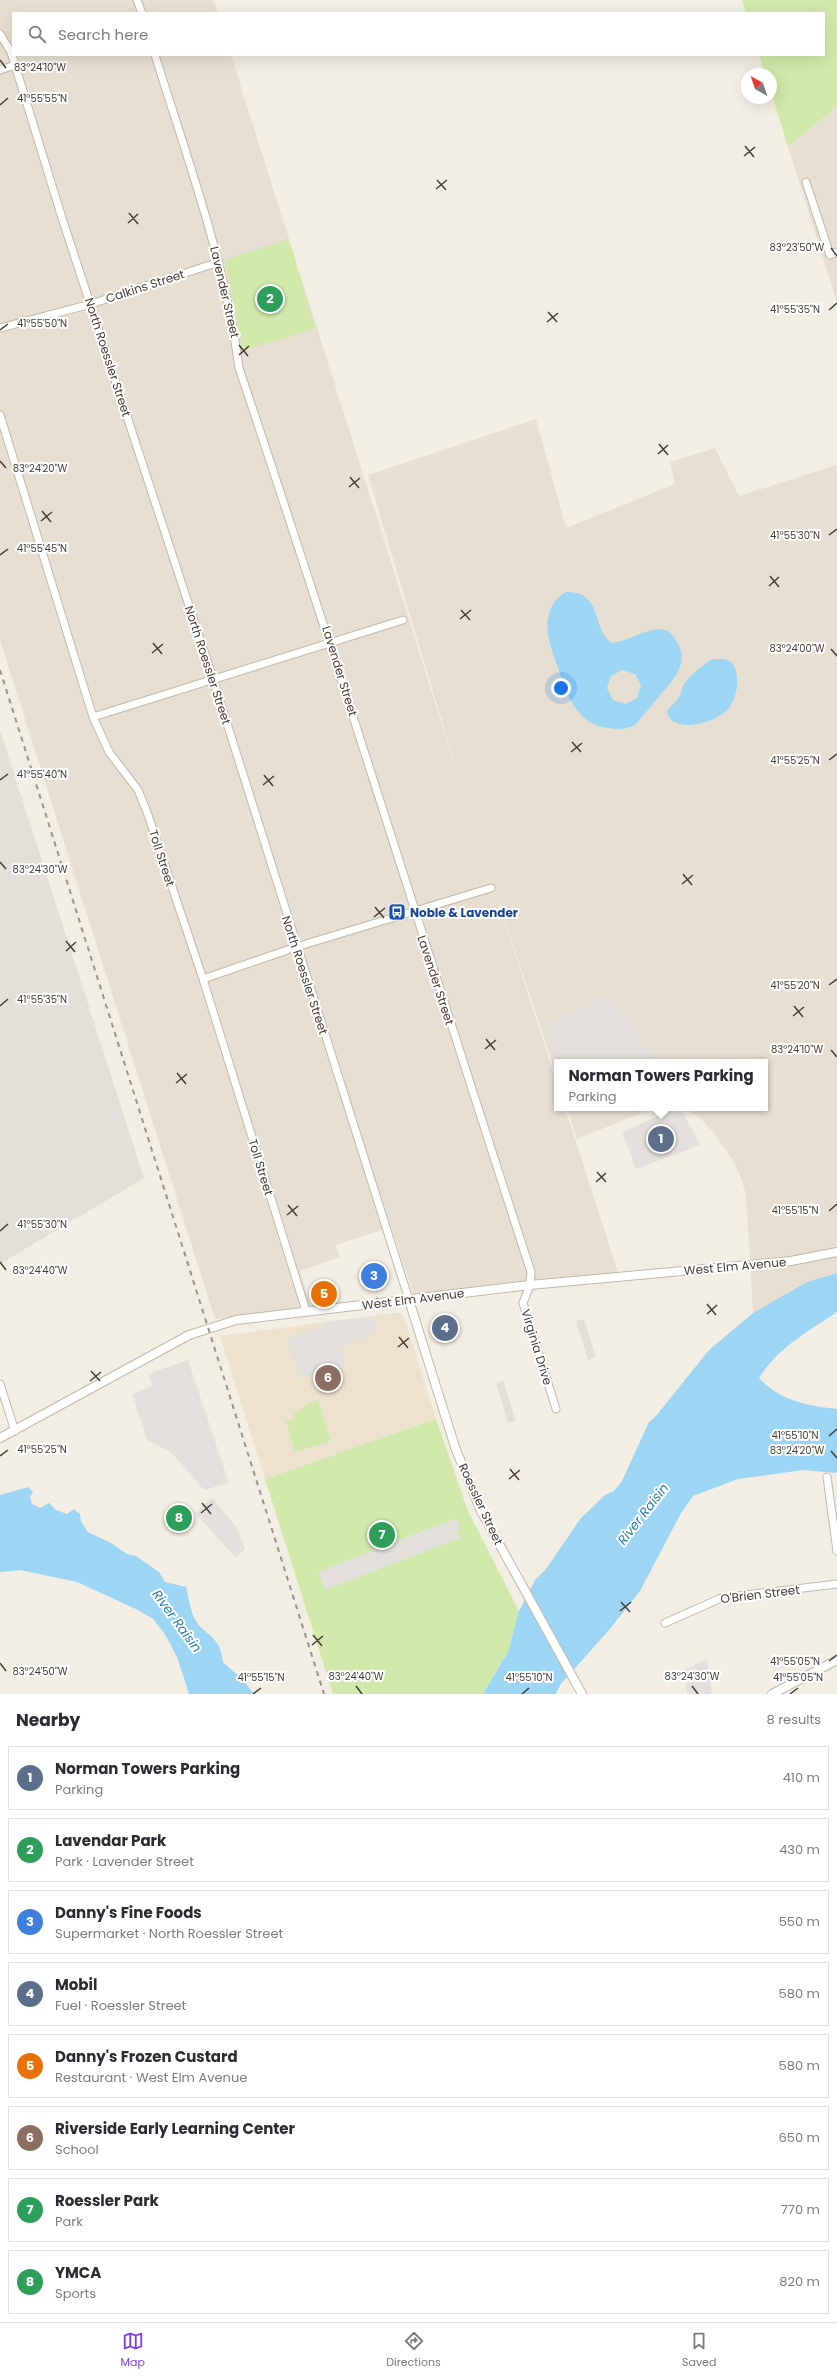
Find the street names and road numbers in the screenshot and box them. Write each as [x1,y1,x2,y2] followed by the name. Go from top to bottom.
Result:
[206,245,244,339] street label: Lavender Street
[103,265,187,307] street label: Calkins Street
[81,295,135,419] street label: North Roessler Street
[181,603,235,727] street label: North Roessler Street
[318,624,362,718] street label: Lavender Street
[145,828,179,888] street label: Toll Street
[278,913,332,1037] street label: North Roessler Street
[413,933,459,1027] street label: Lavender Street
[244,1137,278,1197] street label: Toll Street
[683,1253,787,1279] street label: West Elm Avenue
[361,1284,465,1314] street label: West Elm Avenue
[517,1307,557,1387] street label: Virginia Drive
[455,1460,507,1548] street label: Roessler Street
[719,1581,801,1607] street label: O'Brien Street

